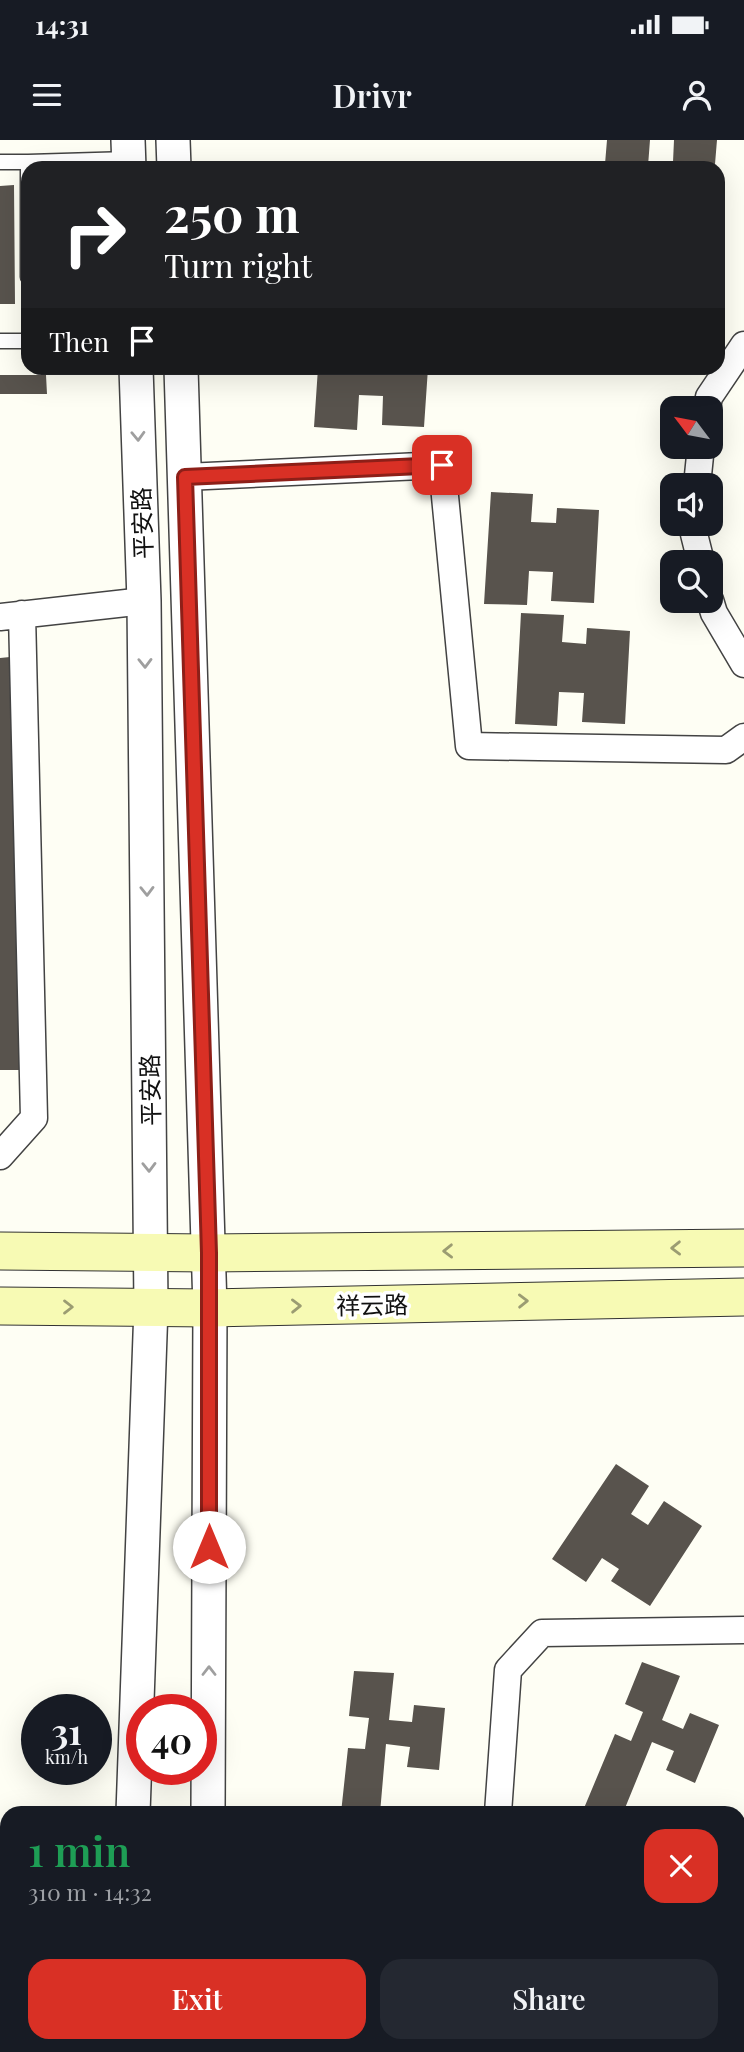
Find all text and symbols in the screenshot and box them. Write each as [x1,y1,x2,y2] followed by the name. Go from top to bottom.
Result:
[35,7,89,42] text: 14:31
[332,73,412,116] text: Drivr
[28,76,66,114] icon: menu
[678,76,716,114] icon: person
[164,180,300,245] text: 250 m
[49,189,140,280] icon: right
[164,243,312,286] text: Turn right
[123,322,161,360] icon: arrive
[49,324,109,359] text: Then
[660,396,723,458] north arrow
[660,396,723,613] map controls
[131,430,146,441] one-way arrow
[412,435,472,495] pin
[423,446,461,484] icon: arrive
[660,473,723,536] button: sound
[124,486,158,560] street label: 平安路
[660,550,723,613] button: search
[137,658,153,669] one-way arrow
[139,886,155,896] one-way arrow
[132,1054,166,1126] street label: 平安路
[141,1162,157,1173] one-way arrow
[670,1240,681,1256] one-way arrow
[443,1243,454,1258] one-way arrow
[336,1287,408,1321] street label: 祥云路
[518,1294,529,1309] one-way arrow
[291,1298,301,1314] one-way arrow
[63,1299,74,1315] one-way arrow
[172,1510,246,1584] position arrow
[201,1666,216,1677] one-way arrow
[126,1694,217,1785] speed limit sign: 40
[51,1707,82,1754] text: 31
[45,1745,88,1769] text: km/h
[28,1822,130,1878] text: 1 min
[644,1829,718,1903] button: close
[28,1876,152,1907] text: 310 m · 14:32
[28,1959,366,2039] button: Exit
[380,1959,718,2039] button: Share

